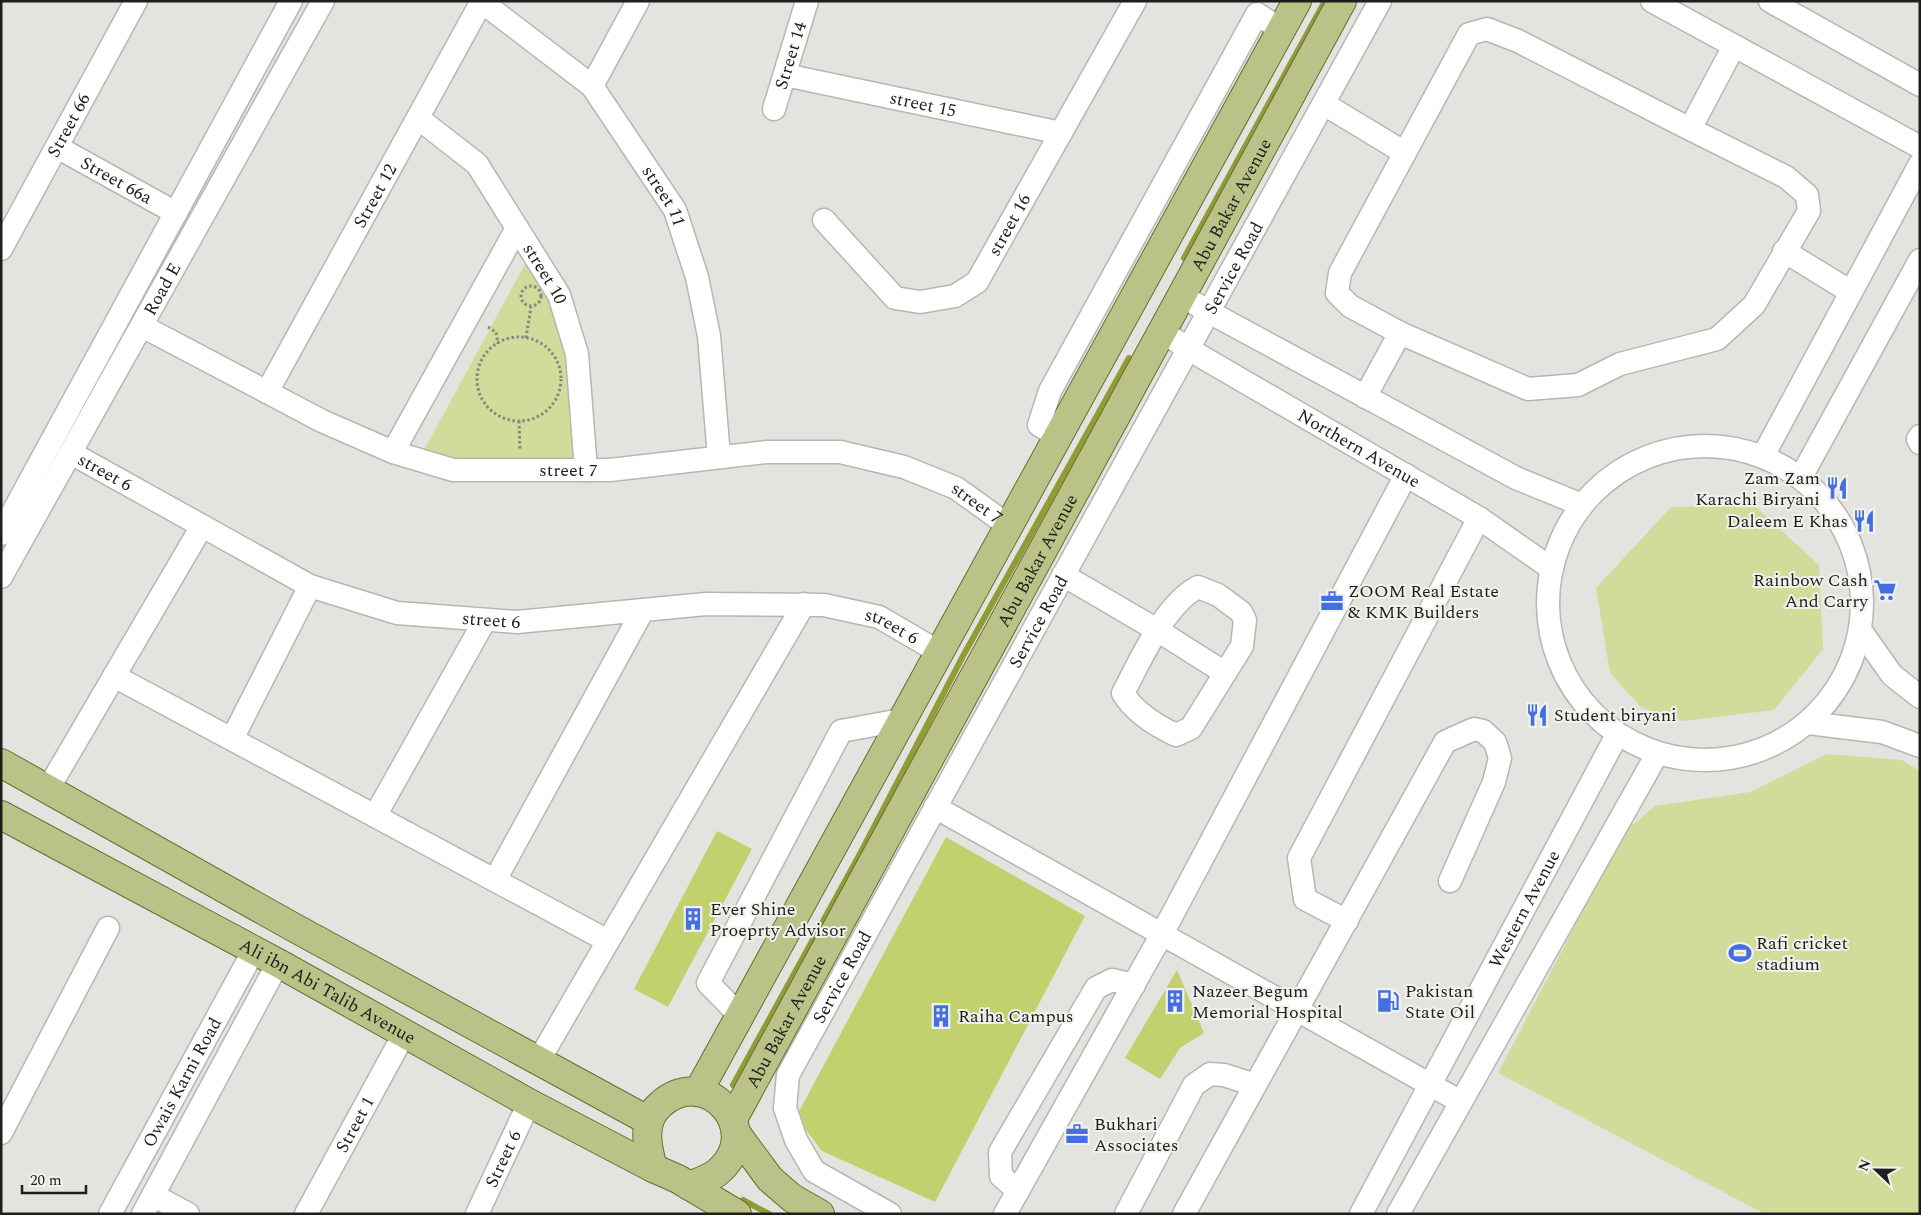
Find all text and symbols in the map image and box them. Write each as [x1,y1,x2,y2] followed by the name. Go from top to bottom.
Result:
[768,18,814,93] street label: Street 14
[887,84,959,125] street label: street 15
[40,88,97,162] street label: Street 66
[1184,134,1279,277] street label: Abu Bakar Avenue
[75,150,157,211] street label: Street 66a
[347,159,404,233] street label: Street 12
[635,160,692,230] street label: street 11
[981,189,1038,261] street label: street 16
[1197,217,1271,320] street label: Service Road
[516,238,574,307] street label: street 10
[137,258,188,321] street label: Road E
[1292,402,1425,495] street label: Northern Avenue
[73,446,137,498] street label: street 6
[539,457,598,484] street label: street 7
[1695,465,1820,513] place label: Zam Zam Karachi Biryani
[947,475,1008,531] street label: street 7
[1824,475,1850,501] restaurant icon: Zam Zam Karachi Biryani
[990,489,1085,632] street label: Abu Bakar Avenue
[1727,508,1848,535] place label: Daleem E Khas
[1851,508,1877,534] restaurant icon: Daleem E Khas
[1753,567,1869,615] place label: Rainbow Cash And Carry
[1002,571,1075,673] street label: Service Road
[1872,577,1898,603] supermarket icon: Rainbow Cash And Carry
[1348,578,1499,626] place label: ZOOM Real Estate & KMK Builders
[1319,588,1345,614] office icon: ZOOM Real Estate & KMK Builders
[862,601,924,651] street label: street 6
[461,605,521,636] street label: street 6
[1524,702,1550,728] restaurant icon: Student biryani
[1554,702,1677,729] place label: Student biryani
[1482,845,1567,973] street label: Western Avenue
[710,896,846,944] place label: Ever Shine Proeprty Advisor
[680,906,706,932] building icon: Ever Shine Proeprty Advisor
[806,926,879,1029] street label: Service Road
[1756,930,1848,978] place label: Rafi cricket stadium
[234,932,421,1051] street label: Ali ibn Abi Talib Avenue
[1727,940,1753,966] sports icon: Rafi cricket stadium
[739,950,834,1093] street label: Abu Bakar Avenue
[1192,978,1343,1026] place label: Nazeer Begum Memorial Hospital
[1405,978,1475,1026] place label: Pakistan State Oil
[1162,988,1188,1014] building icon: Nazeer Begum Memorial Hospital
[1375,988,1401,1014] fuel station icon: Pakistan State Oil
[928,1003,954,1029] building icon: Raiha Campus
[958,1003,1074,1030] place label: Raiha Campus
[136,1012,229,1153] street label: Owais Karni Road
[329,1092,382,1158] street label: Street 1
[1094,1111,1178,1159] place label: Bukhari Associates
[1064,1121,1090,1147] office icon: Bukhari Associates
[478,1126,528,1192] street label: Street 6
[1851,1145,1901,1195] north arrow
[1853,1156,1876,1175] text: N
[22,1162,86,1194] scale bar
[30,1169,62,1192] text: 20 m

